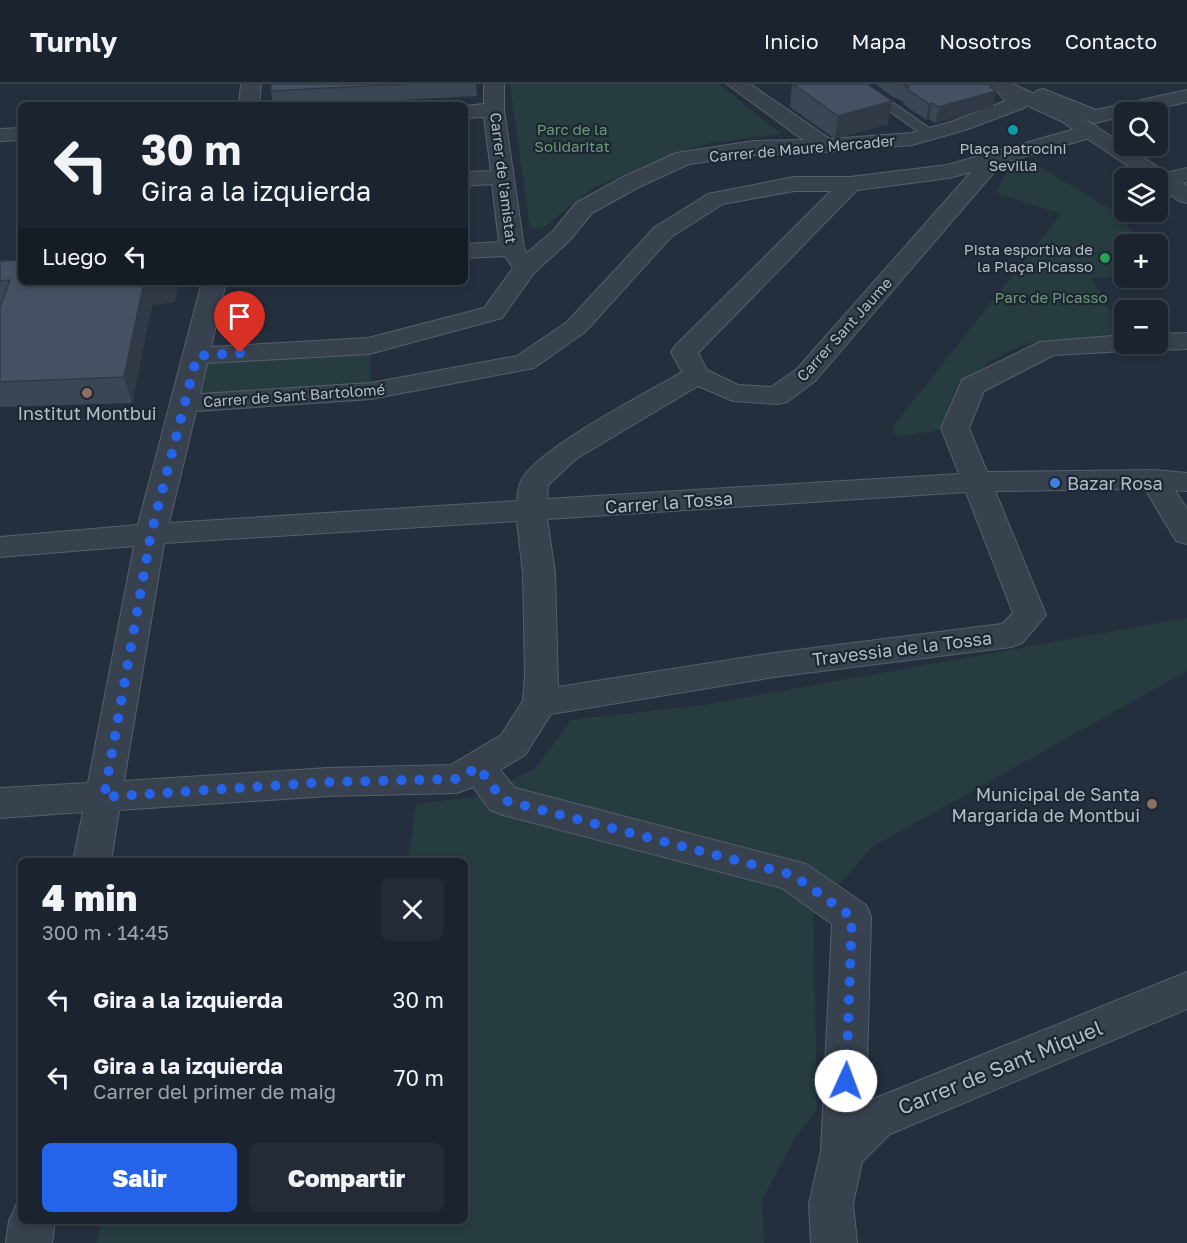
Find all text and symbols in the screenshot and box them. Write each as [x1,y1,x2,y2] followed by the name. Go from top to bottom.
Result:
[30,25,117,58] text: Turnly
[764,28,819,54] text: Inicio
[852,28,906,54] text: Mapa
[939,28,1032,54] text: Nosotros
[1065,28,1157,54] text: Contacto
[1114,102,1168,354] map controls
[1114,102,1168,156] button: search
[487,112,521,244] street label: Carrer de l'amistat
[534,120,610,155] park label: Parc de la Solidaritat
[1006,123,1020,137] marker: Plaça patrocini Sevilla
[141,124,241,174] text: 30 m
[42,126,120,204] icon: left
[708,131,896,165] street label: Carrer de Maure Mercader
[959,139,1067,174] place label: Plaça patrocini Sevilla
[1114,168,1168,222] button: layers
[141,175,371,207] text: Gira a la izquierda
[1114,234,1168,288] button: +
[119,240,152,273] icon: left
[964,240,1093,275] place label: Pista esportiva de la Plaça Picasso
[42,243,107,270] text: Luego
[1098,251,1112,265] marker: Pista esportiva de la Plaça Picasso
[793,273,895,385] street label: Carrer Sant Jaume
[995,288,1107,306] park label: Parc de Picasso
[214,291,265,353] pin
[223,300,256,333] icon: arrive
[1114,300,1168,354] button: −
[202,380,386,410] street label: Carrer de Sant Bartolomé
[80,386,94,400] marker: Institut Montbui
[17,402,157,424] place label: Institut Montbui
[1067,472,1163,494] place label: Bazar Rosa
[1048,476,1062,490] marker: Bazar Rosa
[604,487,734,517] street label: Carrer la Tossa
[811,626,993,670] street label: Travessia de la Tossa
[952,783,1140,826] place label: Municipal de Santa Margarida de Montbui
[1145,797,1159,811] marker: Municipal de Santa Margarida de Montbui
[42,876,137,919] text: 4 min
[381,878,444,941] button: close
[42,920,169,944] text: 300 m · 14:45
[42,983,75,1016] icon: left
[93,986,283,1013] text: Gira a la izquierda
[393,986,444,1013] text: 30 m
[894,1014,1106,1120] street label: Carrer de Sant Miquel
[814,1049,878,1113] position arrow
[93,1052,283,1079] text: Gira a la izquierda
[42,1061,75,1094] icon: left
[394,1064,444,1091] text: 70 m
[93,1079,336,1103] text: Carrer del primer de maig
[42,1143,237,1212] button: Salir
[249,1143,444,1212] button: Compartir

